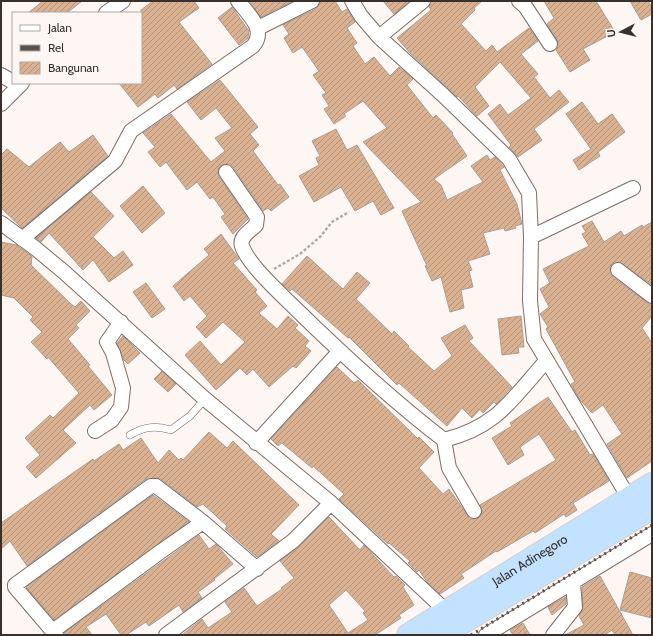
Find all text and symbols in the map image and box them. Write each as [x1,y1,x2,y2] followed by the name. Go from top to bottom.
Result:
[12,12,142,84] legend
[601,12,641,52] north arrow
[47,20,72,35] text: Jalan
[604,28,619,38] text: U
[48,40,64,55] text: Rel
[48,60,99,75] text: Bangunan
[488,530,570,590] street label: Jalan Adinegoro

